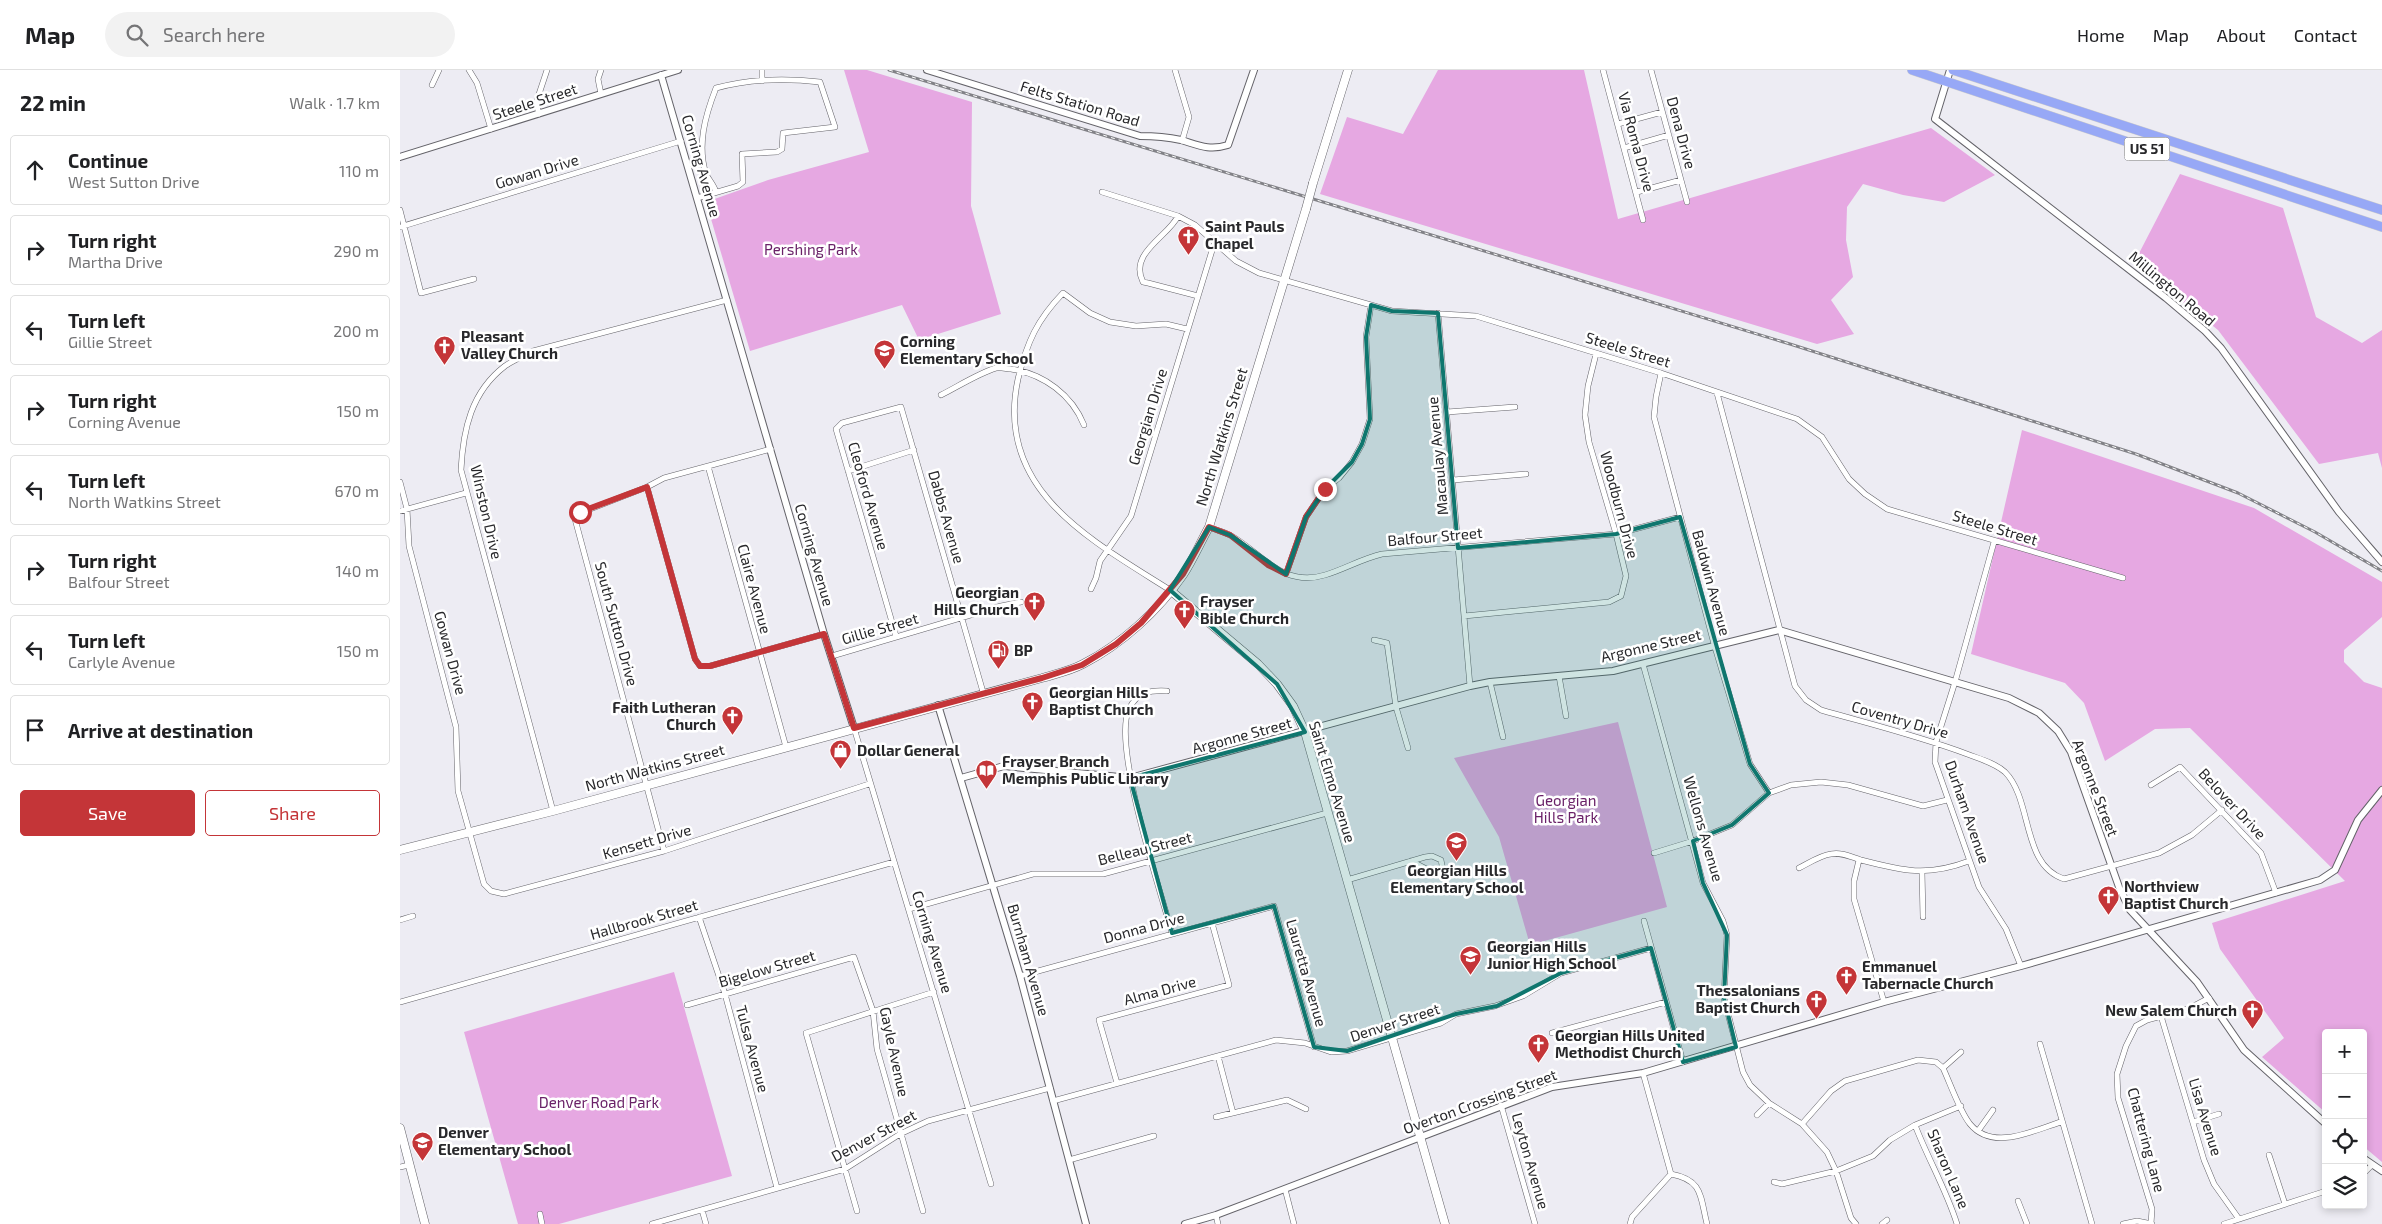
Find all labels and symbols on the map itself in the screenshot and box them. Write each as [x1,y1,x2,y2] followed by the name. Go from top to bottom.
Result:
[1018,76,1142,130] street label: Felts Station Road
[490,79,579,123] street label: Steele Street
[1615,90,1659,194] street label: Via Roma Drive
[1664,95,1700,171] street label: Dena Drive
[679,112,725,219] street label: Corning Avenue
[2124,138,2170,160] road number: US 51
[493,150,581,192] street label: Gowan Drive
[1205,217,1284,252] place label: Saint Pauls Chapel
[1177,224,1201,255] church icon: Saint Pauls Chapel
[764,240,858,258] park label: Pershing Park
[2126,247,2220,330] street label: Millington Road
[461,327,558,363] place label: Pleasant Valley Church
[1584,328,1673,371] street label: Steele Street
[900,332,1033,368] place label: Corning Elementary School
[433,334,457,365] church icon: Pleasant Valley Church
[872,339,896,370] school or university icon: Corning Elementary School
[1191,365,1251,508] street label: North Watkins Street
[1124,366,1170,467] street label: Georgian Drive
[1423,396,1451,516] street label: Macaulay Avenue
[845,440,893,552] street label: Cleoford Avenue
[1597,449,1643,560] street label: Woodburn Drive
[467,463,507,561] street label: Winston Drive
[925,468,969,565] street label: Dabbs Avenue
[1314,478,1337,501] route end
[569,501,592,524] route start
[792,501,838,608] street label: Corning Avenue
[1951,506,2040,549] street label: Steele Street
[1387,523,1483,549] street label: Balfour Street
[1689,528,1735,638] street label: Baldwin Avenue
[734,542,776,636] street label: Claire Avenue
[592,560,642,688] street label: South Sutton Drive
[934,583,1019,618] place label: Georgian Hills Church
[1023,590,1047,621] church icon: Georgian Hills Church
[1200,592,1289,627] place label: Frayser Bible Church
[1172,599,1196,630] church icon: Frayser Bible Church
[839,608,920,648] street label: Gillie Street
[431,609,471,697] street label: Gowan Drive
[1599,625,1703,665] street label: Argonne Street
[986,639,1010,670] fuel station icon: BP
[1014,641,1033,659] place label: BP
[1049,683,1153,718] place label: Georgian Hills Baptist Church
[1021,690,1045,721] church icon: Georgian Hills Baptist Church
[1850,697,1951,741] street label: Coventry Drive
[612,698,716,733] place label: Faith Lutheran Church
[720,705,744,736] church icon: Faith Lutheran Church
[1190,713,1294,757] street label: Argonne Street
[1306,719,1360,845] street label: Saint Elmo Avenue
[2069,737,2123,839] street label: Argonne Street
[829,739,853,770] shop icon: Dollar General
[583,740,727,794] street label: North Watkins Street
[857,741,959,759] place label: Dollar General
[1002,752,1169,788] place label: Frayser Branch Memphis Public Library
[1942,758,1994,866] street label: Durham Avenue
[974,759,998,790] library icon: Frayser Branch Memphis Public Library
[2195,764,2270,843] street label: Belover Drive
[1680,774,1728,884] street label: Wellons Avenue
[1534,791,1599,826] park label: Georgian Hills Park
[600,820,693,862] street label: Kensett Drive
[1096,828,1194,868] street label: Belleau Street
[1445,831,1469,862] school or university icon: Georgian Hills Elementary School
[1390,861,1524,897] place label: Georgian Hills Elementary School
[2124,877,2228,912] place label: Northview Baptist Church
[2096,884,2120,915] church icon: Northview Baptist Church
[909,888,957,995] street label: Corning Avenue
[588,895,700,943] street label: Hallbrook Street
[1004,902,1054,1018] street label: Burnham Avenue
[1101,908,1186,946] street label: Donna Drive
[1283,917,1331,1029] street label: Lauretta Avenue
[1487,937,1616,972] place label: Georgian Hills Junior High School
[1459,944,1483,975] school or university icon: Georgian Hills Junior High School
[716,946,817,990] street label: Bigelow Street
[1862,957,1994,992] place label: Emmanuel Tabernacle Church
[1834,964,1858,995] church icon: Emmanuel Tabernacle Church
[1122,972,1198,1008] street label: Alma Drive
[1696,981,1800,1016] place label: Thessalonians Baptist Church
[1804,988,1828,1019] church icon: Thessalonians Baptist Church
[1347,999,1442,1045] street label: Denver Street
[2241,999,2265,1030] church icon: New Salem Church
[2105,1001,2237,1019] place label: New Salem Church
[733,1003,773,1094] street label: Tulsa Avenue
[877,1005,913,1098] street label: Gayle Avenue
[1555,1026,1705,1061] place label: Georgian Hills United Methodist Church
[1527,1033,1551,1064] church icon: Georgian Hills United Methodist Church
[1400,1065,1559,1137] street label: Overton Crossing Street
[2186,1076,2226,1158] street label: Lisa Avenue
[2124,1085,2170,1194] street label: Chattering Lane
[539,1093,659,1111] park label: Denver Road Park
[828,1105,919,1165] street label: Denver Street
[1509,1110,1553,1211] street label: Leyton Avenue
[438,1123,571,1159] place label: Denver Elementary School
[1924,1126,1974,1211] street label: Sharon Lane
[410,1130,434,1161] school or university icon: Denver Elementary School

